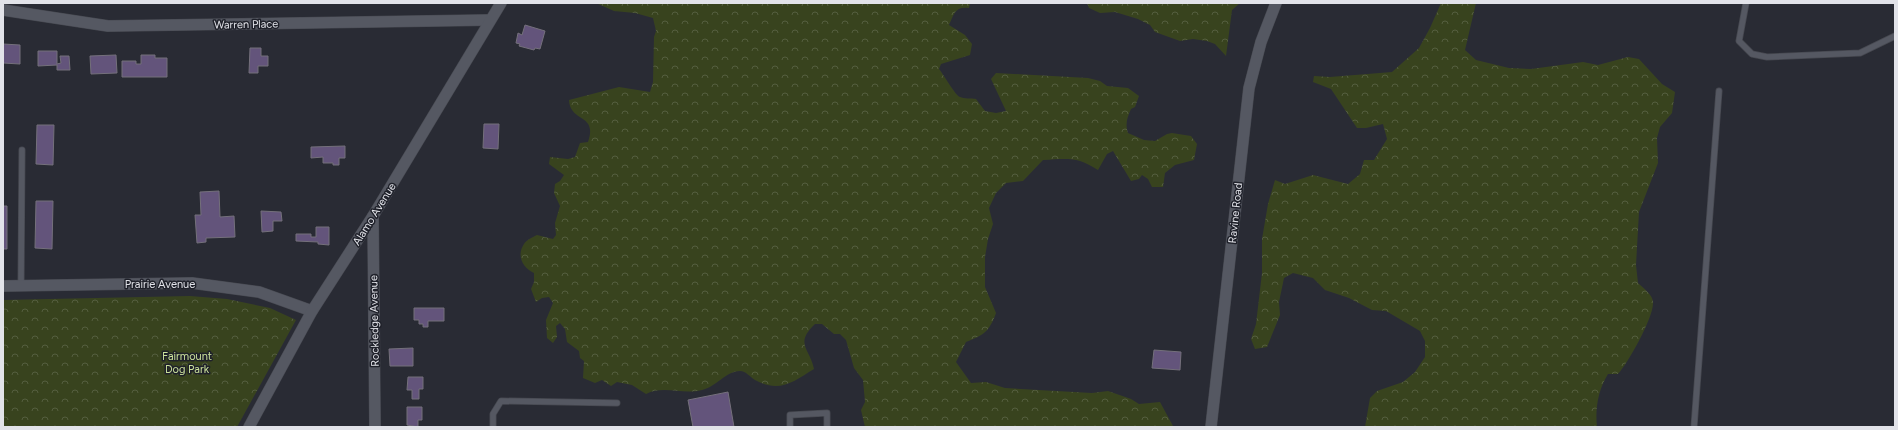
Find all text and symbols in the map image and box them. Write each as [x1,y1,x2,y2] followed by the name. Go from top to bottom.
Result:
[214,17,278,32] street label: Warren Place
[350,181,399,248] street label: Alamo Avenue
[1226,182,1245,244] street label: Ravine Road
[367,275,382,367] street label: Rockledge Avenue
[125,278,195,291] street label: Prairie Avenue
[162,350,212,376] park label: Fairmount Dog Park

